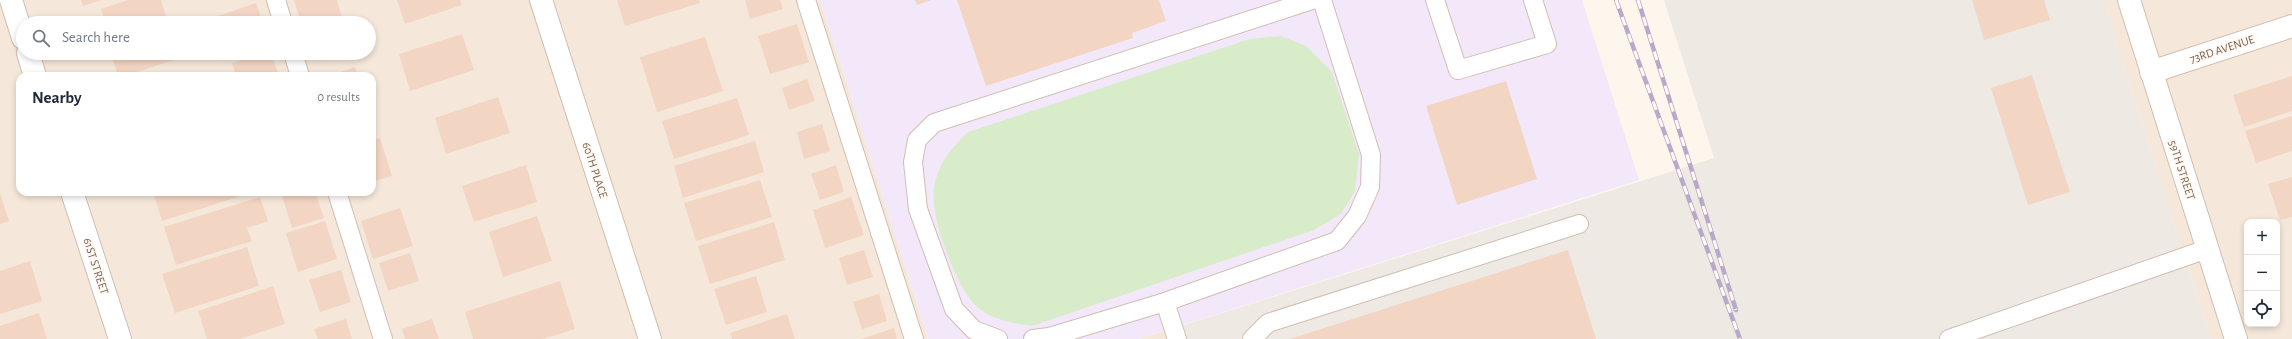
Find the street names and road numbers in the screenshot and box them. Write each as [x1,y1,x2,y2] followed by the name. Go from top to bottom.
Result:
[2188,33,2256,65] street label: 73RD AVENUE
[2167,139,2197,202] street label: 59TH STREET
[580,141,610,200] street label: 60TH PLACE
[81,236,111,296] street label: 61ST STREET

